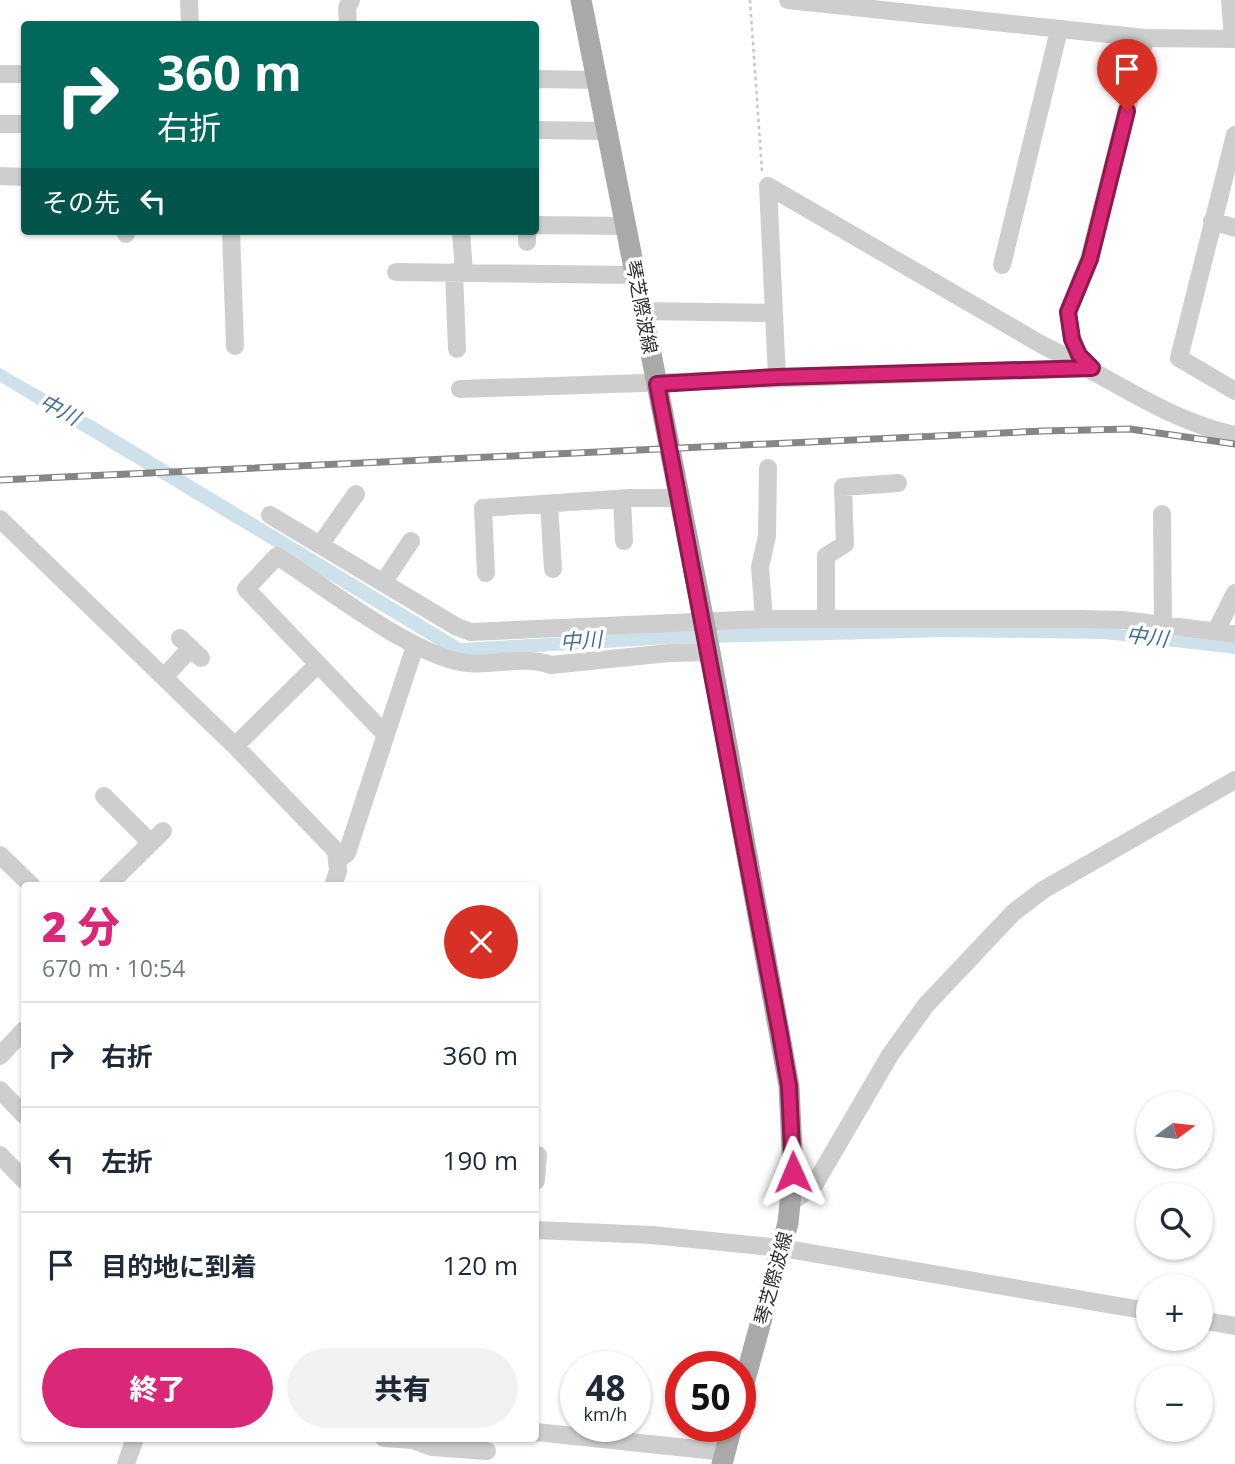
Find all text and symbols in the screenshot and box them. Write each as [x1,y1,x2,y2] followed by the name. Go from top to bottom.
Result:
[157,39,302,105] text: 360 m
[1097,39,1157,111] pin
[42,49,133,140] icon: right
[1108,50,1146,88] icon: arrive
[157,105,221,148] text: 右折
[134,182,172,220] icon: left
[42,184,120,220] text: その先
[620,258,664,356] street label: 琴芝際波線
[35,387,87,432] water label: 中川
[1124,620,1172,653] water label: 中川
[559,624,605,655] water label: 中川
[42,897,120,954] text: 2 分
[444,905,518,979] button: close
[42,952,185,984] text: 670 m · 10:54
[42,1036,80,1074] icon: right
[443,1037,518,1073] text: 360 m
[101,1038,153,1074] text: 右折
[1136,1092,1213,1169] north arrow
[1136,1092,1213,1442] map controls
[756,1135,830,1209] position arrow
[42,1141,80,1179] icon: left
[443,1142,518,1178] text: 190 m
[101,1143,153,1179] text: 左折
[1136,1183,1213,1260] button: search
[748,1229,798,1327] street label: 琴芝際波線
[42,1246,80,1284] icon: arrive
[443,1247,518,1283] text: 120 m
[101,1248,257,1284] text: 目的地に到着
[1136,1274,1213,1351] button: +
[42,1348,273,1428] button: 終了
[287,1348,518,1428] button: 共有
[665,1351,756,1442] speed limit sign: 50
[585,1364,626,1411] text: 48
[1136,1365,1213,1442] button: −
[584,1402,627,1426] text: km/h

